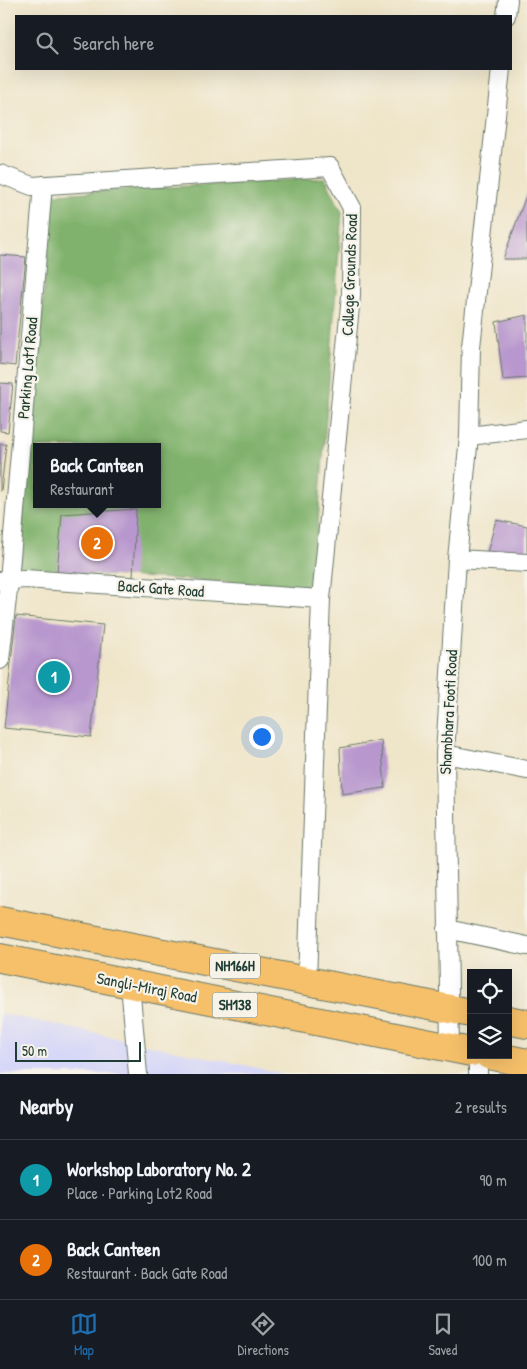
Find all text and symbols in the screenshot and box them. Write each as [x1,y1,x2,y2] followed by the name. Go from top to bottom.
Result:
[15,15,512,70] search box
[33,29,61,57] icon: search
[73,30,154,56] text: Search here
[336,214,362,336] street label: College Grounds Road
[12,316,42,420] street label: Parking Lot1 Road
[33,443,161,508] popup
[50,452,144,478] text: Back Canteen
[50,478,113,500] text: Restaurant
[81,524,113,562] pin: 2
[117,574,205,602] street label: Back Gate Road
[434,649,462,775] street label: Shambhara Footi Road
[38,658,70,696] pin: 1
[249,724,275,750] your location
[210,954,260,978] road number: NH166H
[95,967,199,1007] street label: Sangli-Miraj Road
[467,969,512,1059] map controls
[467,969,512,1014] button: locate
[212,992,258,1018] road number: SH138
[467,1014,512,1059] button: layers
[15,1039,141,1062] scale bar
[22,1041,47,1060] text: 50 m
[20,1092,73,1121] text: Nearby
[455,1096,507,1118] text: 2 results
[67,1156,251,1182] text: Workshop Laboratory No. 2
[33,1169,39,1191] text: 1
[479,1169,507,1191] text: 90 m
[67,1182,212,1204] text: Place · Parking Lot2 Road
[67,1236,160,1262] text: Back Canteen
[32,1249,40,1271] text: 2
[472,1249,507,1271] text: 100 m
[67,1262,227,1284] text: Restaurant · Back Gate Road
[70,1310,98,1359] tab: Map
[237,1310,289,1359] tab: Directions
[429,1310,457,1359] tab: Saved

